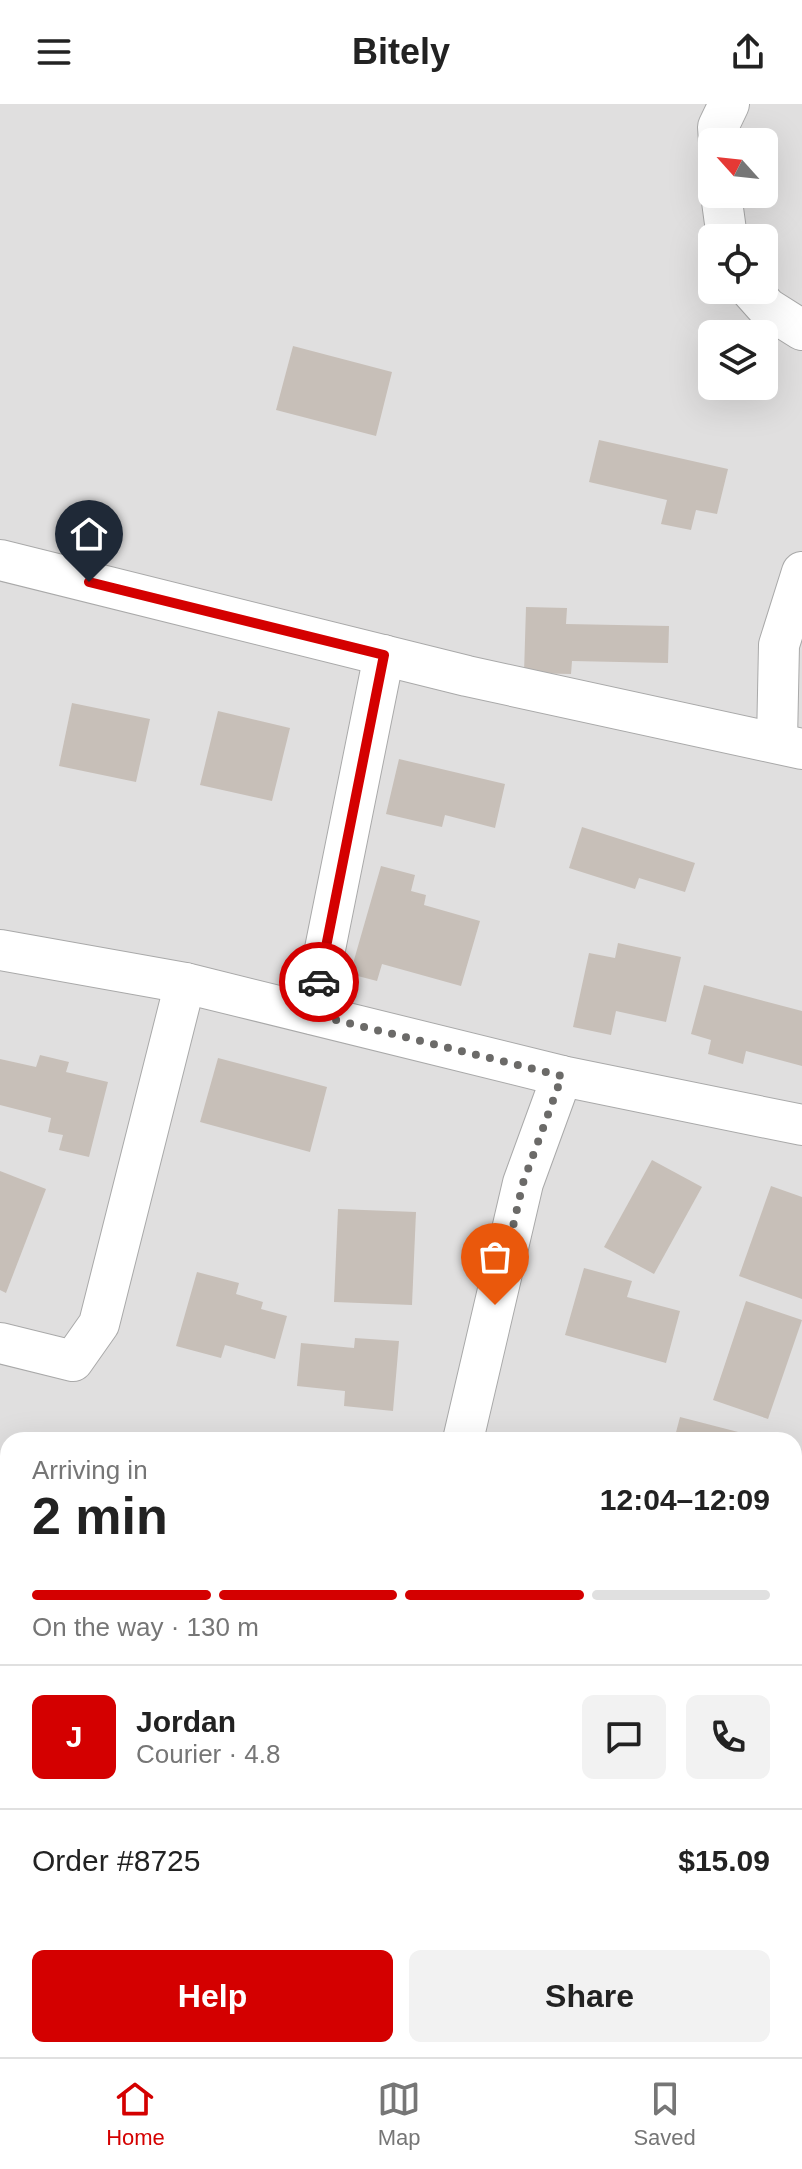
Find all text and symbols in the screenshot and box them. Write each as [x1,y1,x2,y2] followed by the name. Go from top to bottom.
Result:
[32,30,76,74] icon: menu
[726,30,770,74] icon: share
[352,31,450,72] text: Bitely
[698,128,778,208] north arrow
[698,128,778,400] map controls
[698,224,778,304] button: locate
[698,320,778,400] button: layers
[55,500,123,582] pin
[67,512,111,556] icon: home
[279,942,359,1022] courier
[297,960,341,1004] icon: car
[461,1223,529,1305] pin
[473,1235,517,1279] icon: bag
[32,1455,148,1485] text: Arriving in
[600,1483,770,1516] text: 12:04–12:09
[32,1487,168,1545] text: 2 min
[32,1612,259,1642] text: On the way · 130 m
[582,1695,666,1779] button: chat
[686,1695,770,1779] button: phone
[136,1705,236,1738] text: Jordan
[66,1720,82,1753] text: J
[136,1739,281,1769] text: Courier · 4.8
[32,1844,200,1877] text: Order #8725
[678,1844,770,1877] text: $15.09
[32,1950,393,2042] button: Help
[409,1950,770,2042] button: Share
[106,2077,165,2151] tab: Home
[377,2077,421,2151] tab: Map
[633,2077,696,2151] tab: Saved

